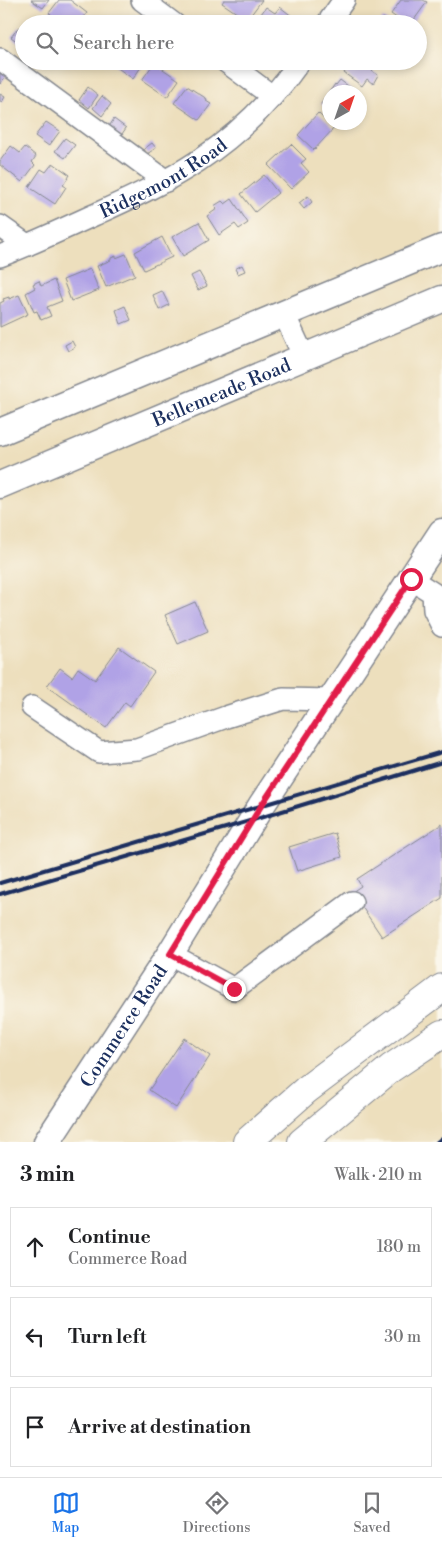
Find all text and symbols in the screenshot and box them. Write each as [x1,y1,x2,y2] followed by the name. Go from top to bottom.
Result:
[15,15,427,70] search box
[33,29,61,57] icon: search
[73,31,174,55] text: Search here
[322,85,367,130] north arrow
[96,133,232,224] street label: Ridgemont Road
[148,353,295,433] street label: Bellemeade Road
[400,568,423,591] route start
[75,960,173,1092] street label: Commerce Road
[223,978,246,1001] route end
[20,1162,75,1188] text: 3 min
[334,1165,422,1185] text: Walk · 210 m
[68,1225,151,1249] text: Continue
[21,1233,49,1261] icon: ahead
[377,1237,421,1257] text: 180 m
[68,1249,187,1269] text: Commerce Road
[21,1323,49,1351] icon: left
[68,1325,147,1349] text: Turn left
[384,1327,421,1347] text: 30 m
[21,1413,49,1441] icon: arrive
[68,1415,251,1439] text: Arrive at destination
[52,1489,80,1537] tab: Map
[183,1489,250,1537] tab: Directions
[354,1489,390,1537] tab: Saved

